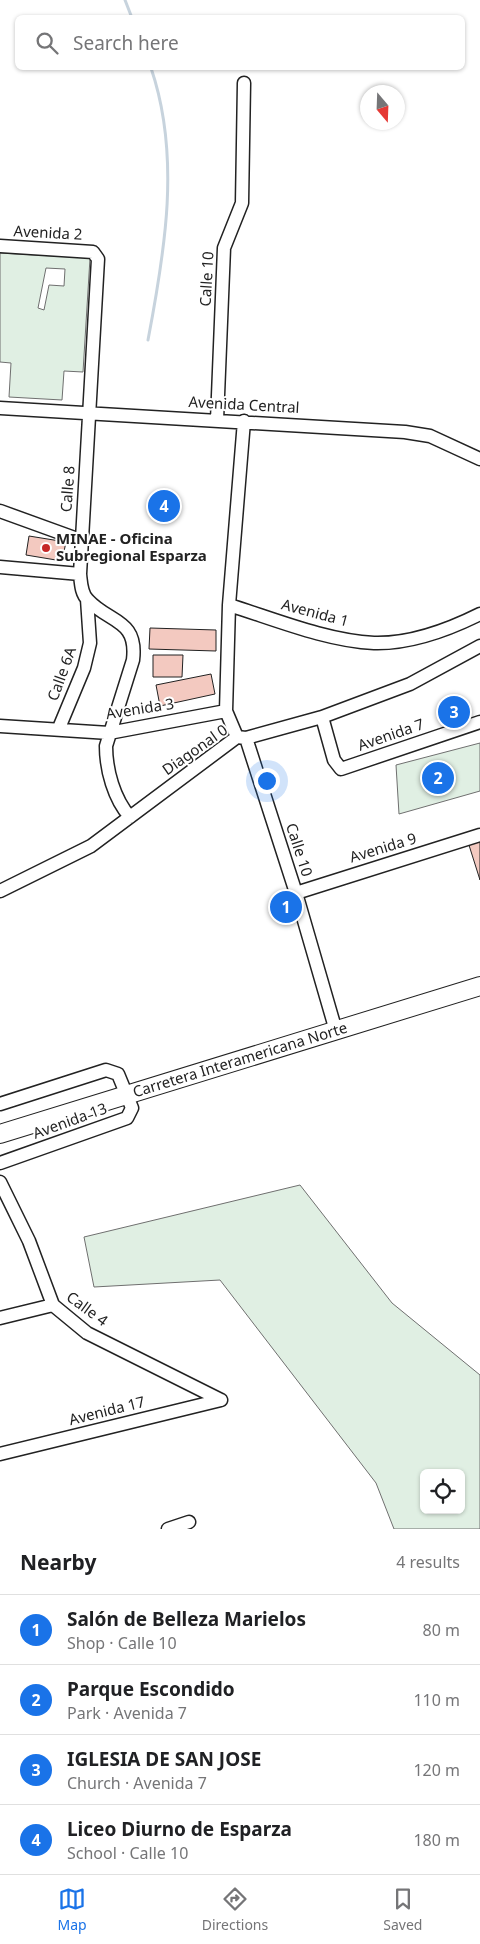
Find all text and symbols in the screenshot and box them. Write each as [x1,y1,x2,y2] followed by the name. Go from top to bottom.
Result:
[15,15,465,70] search box
[33,29,61,57] icon: search
[73,30,179,56] text: Search here
[360,85,405,130] north arrow
[13,220,83,244] street label: Avenida 2
[195,251,217,307] street label: Calle 10
[188,391,300,417] street label: Avenida Central
[55,465,79,513] street label: Calle 8
[148,487,180,525] pin: 4
[56,528,207,565] place label: MINAE - Oficina Subregional Esparza
[40,542,52,554] marker: MINAE - Oficina Subregional Esparza
[279,593,351,631] street label: Avenida 1
[42,643,80,703] street label: Calle 6A
[104,693,175,723] street label: Avenida 3
[438,693,470,731] pin: 3
[355,713,427,755] street label: Avenida 7
[158,719,231,779] street label: Diagonal 0
[422,759,454,797] pin: 2
[254,768,280,794] your location
[282,820,318,879] street label: Calle 10
[347,827,419,867] street label: Avenida 9
[270,888,302,926] pin: 1
[130,1017,349,1101] street label: Carretera Interamericana Norte
[30,1097,109,1143] street label: Avenida 13
[63,1286,113,1330] street label: Calle 4
[67,1391,147,1429] street label: Avenida 17
[420,1469,465,1514] map controls
[420,1469,465,1514] button: locate
[20,1548,96,1576] text: Nearby
[396,1551,460,1573] text: 4 results
[67,1606,306,1632] text: Salón de Belleza Marielos
[31,1619,41,1641] text: 1
[423,1619,460,1641] text: 80 m
[67,1632,177,1654] text: Shop · Calle 10
[67,1676,235,1702] text: Parque Escondido
[31,1689,41,1711] text: 2
[413,1689,460,1711] text: 110 m
[67,1702,187,1724] text: Park · Avenida 7
[67,1746,261,1772] text: IGLESIA DE SAN JOSE
[31,1759,41,1781] text: 3
[413,1759,460,1781] text: 120 m
[67,1772,207,1794] text: Church · Avenida 7
[67,1816,292,1842] text: Liceo Diurno de Esparza
[31,1829,41,1851] text: 4
[413,1829,460,1851] text: 180 m
[67,1842,188,1864] text: School · Calle 10
[58,1885,87,1934] tab: Map
[202,1885,268,1934] tab: Directions
[383,1885,422,1934] tab: Saved

